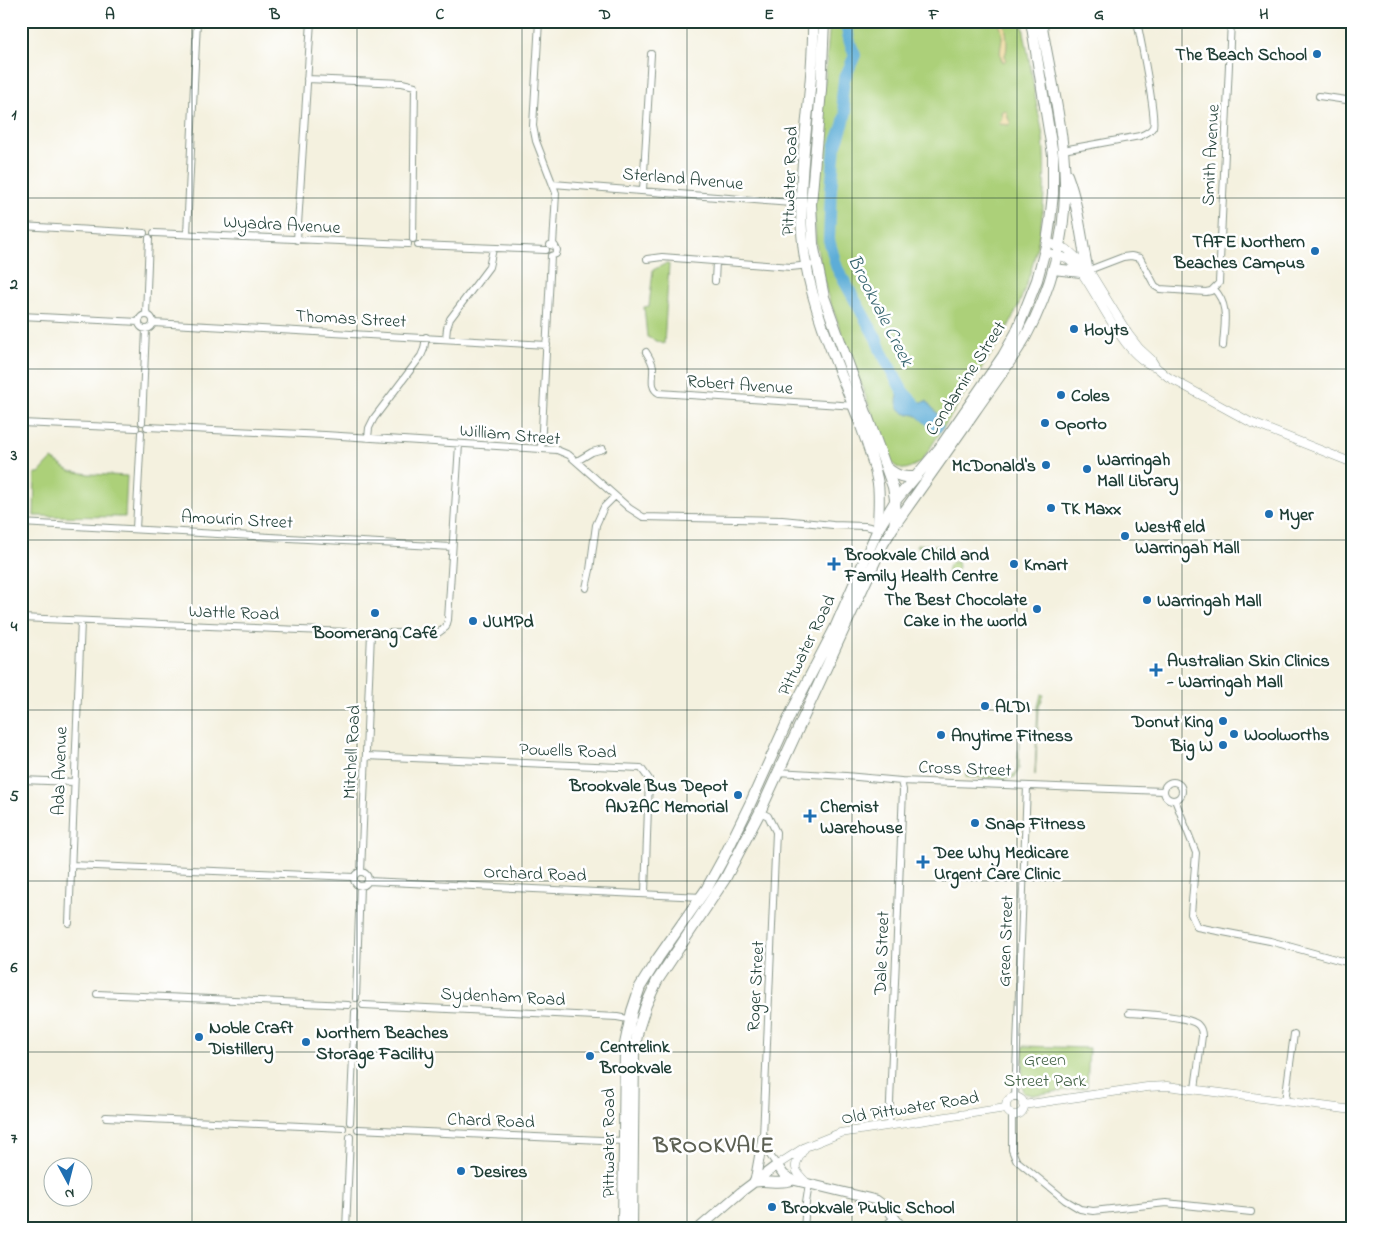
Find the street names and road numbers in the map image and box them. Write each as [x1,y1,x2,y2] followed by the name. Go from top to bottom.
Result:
[1196,103,1228,207] street label: Smith Avenue
[776,126,806,236] street label: Pittwater Road
[621,162,745,198] street label: Sterland Avenue
[223,210,342,242] street label: Wyadra Avenue
[295,304,407,336] street label: Thomas Street
[920,317,1014,442] street label: Condamine Street
[686,369,795,403] street label: Robert Avenue
[458,419,561,453] street label: William Street
[180,505,294,537] street label: Amourin Street
[772,591,843,701] street label: Pittwater Road
[188,599,280,629] street label: Wattle Road
[338,704,368,800] street label: Mitchell Road
[46,725,76,816] street label: Ada Avenue
[519,737,617,767] street label: Powells Road
[918,755,1012,785] street label: Cross Street
[483,860,587,890] street label: Orchard Road
[992,895,1022,987] street label: Green Street
[869,911,897,996] street label: Dale Street
[742,940,773,1032] street label: Roger Street
[440,982,566,1014] street label: Sydenham Road
[840,1085,981,1133] street label: Old Pittwater Road
[597,1088,623,1198] street label: Pittwater Road
[447,1107,535,1137] street label: Chard Road

